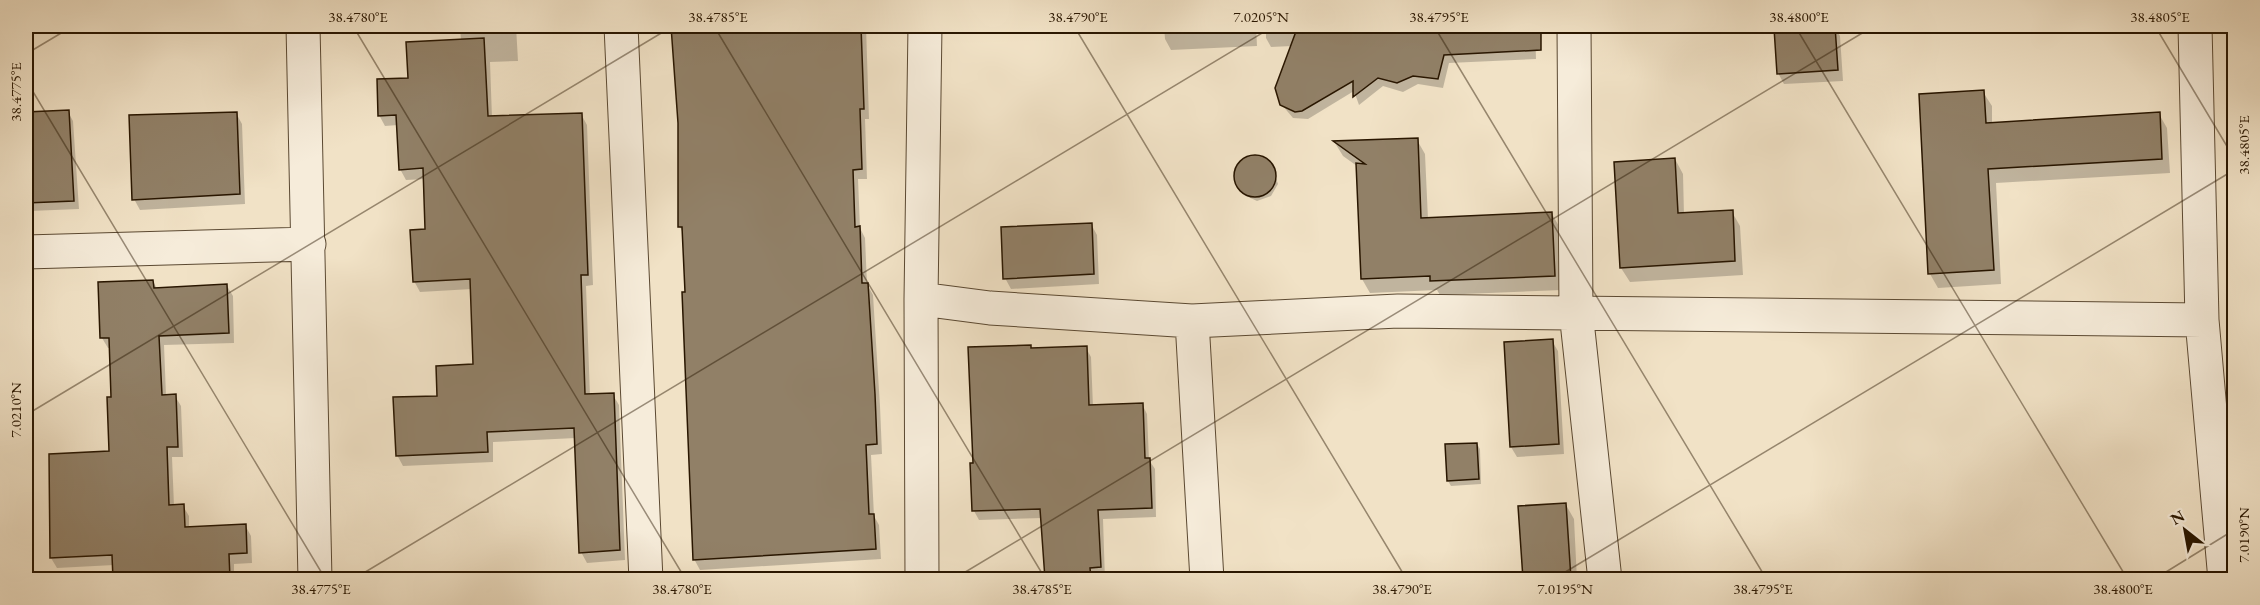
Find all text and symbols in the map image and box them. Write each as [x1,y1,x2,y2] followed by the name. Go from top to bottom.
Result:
[328,7,388,26] text: 38.4780°E
[688,7,748,26] text: 38.4785°E
[1048,7,1108,26] text: 38.4790°E
[1233,7,1289,26] text: 7.0205°N
[1409,7,1469,26] text: 38.4795°E
[1769,7,1829,26] text: 38.4800°E
[2130,7,2190,26] text: 38.4805°E
[6,62,25,122] text: 38.4775°E
[2234,115,2253,175] text: 38.4805°E
[6,382,25,438] text: 7.0210°N
[2155,500,2215,560] north arrow
[2167,505,2189,530] text: N
[2234,507,2253,563] text: 7.0190°N
[291,579,351,598] text: 38.4775°E
[652,579,712,598] text: 38.4780°E
[1012,579,1072,598] text: 38.4785°E
[1372,579,1432,598] text: 38.4790°E
[1537,579,1593,598] text: 7.0195°N
[1733,579,1793,598] text: 38.4795°E
[2093,579,2153,598] text: 38.4800°E

